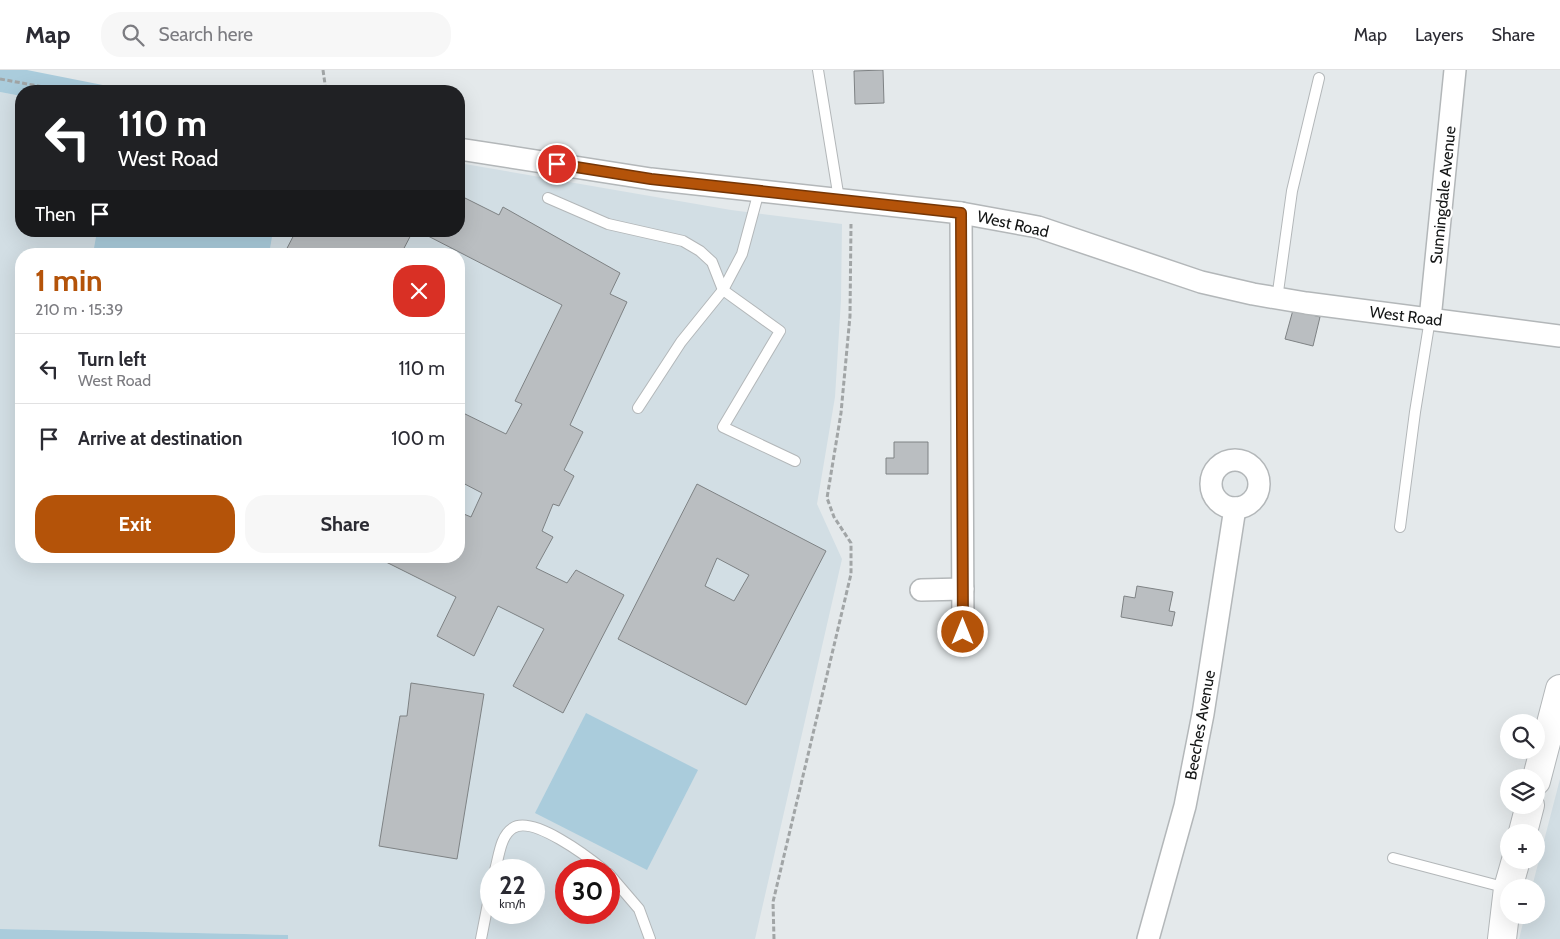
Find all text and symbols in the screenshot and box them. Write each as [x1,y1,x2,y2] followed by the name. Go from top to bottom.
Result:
[101,12,451,57] search box
[25,20,71,49] text: Map
[119,21,147,49] icon: search
[159,23,253,46] text: Search here
[1354,24,1387,46] text: Map
[1415,24,1464,46] text: Layers
[1492,24,1535,46] text: Share
[118,102,207,145] text: 110 m
[35,105,100,170] icon: left
[1426,125,1460,265] street label: Sunningdale Avenue
[536,143,578,185] pin
[118,145,218,172] text: West Road
[543,150,571,178] icon: arrive
[86,200,114,228] icon: arrive
[35,203,76,226] text: Then
[975,207,1051,241] street label: West Road
[35,262,103,299] text: 1 min
[393,265,445,317] button: close
[35,300,123,319] text: 210 m · 15:39
[1369,302,1443,330] street label: West Road
[78,348,146,371] text: Turn left
[35,355,63,383] icon: left
[398,357,445,380] text: 110 m
[78,371,151,390] text: West Road
[35,425,63,453] icon: arrive
[78,427,242,450] text: Arrive at destination
[391,427,445,450] text: 100 m
[35,495,235,553] button: Exit
[245,495,445,553] button: Share
[936,605,988,657] position arrow
[1181,669,1219,781] street label: Beeches Avenue
[1500,714,1545,924] map controls
[1500,714,1545,759] button: search
[1500,769,1545,814] button: layers
[1500,824,1545,869] button: +
[555,859,620,924] speed limit sign: 30
[499,870,526,900] text: 22
[1500,879,1545,924] button: −
[499,896,526,911] text: km/h

